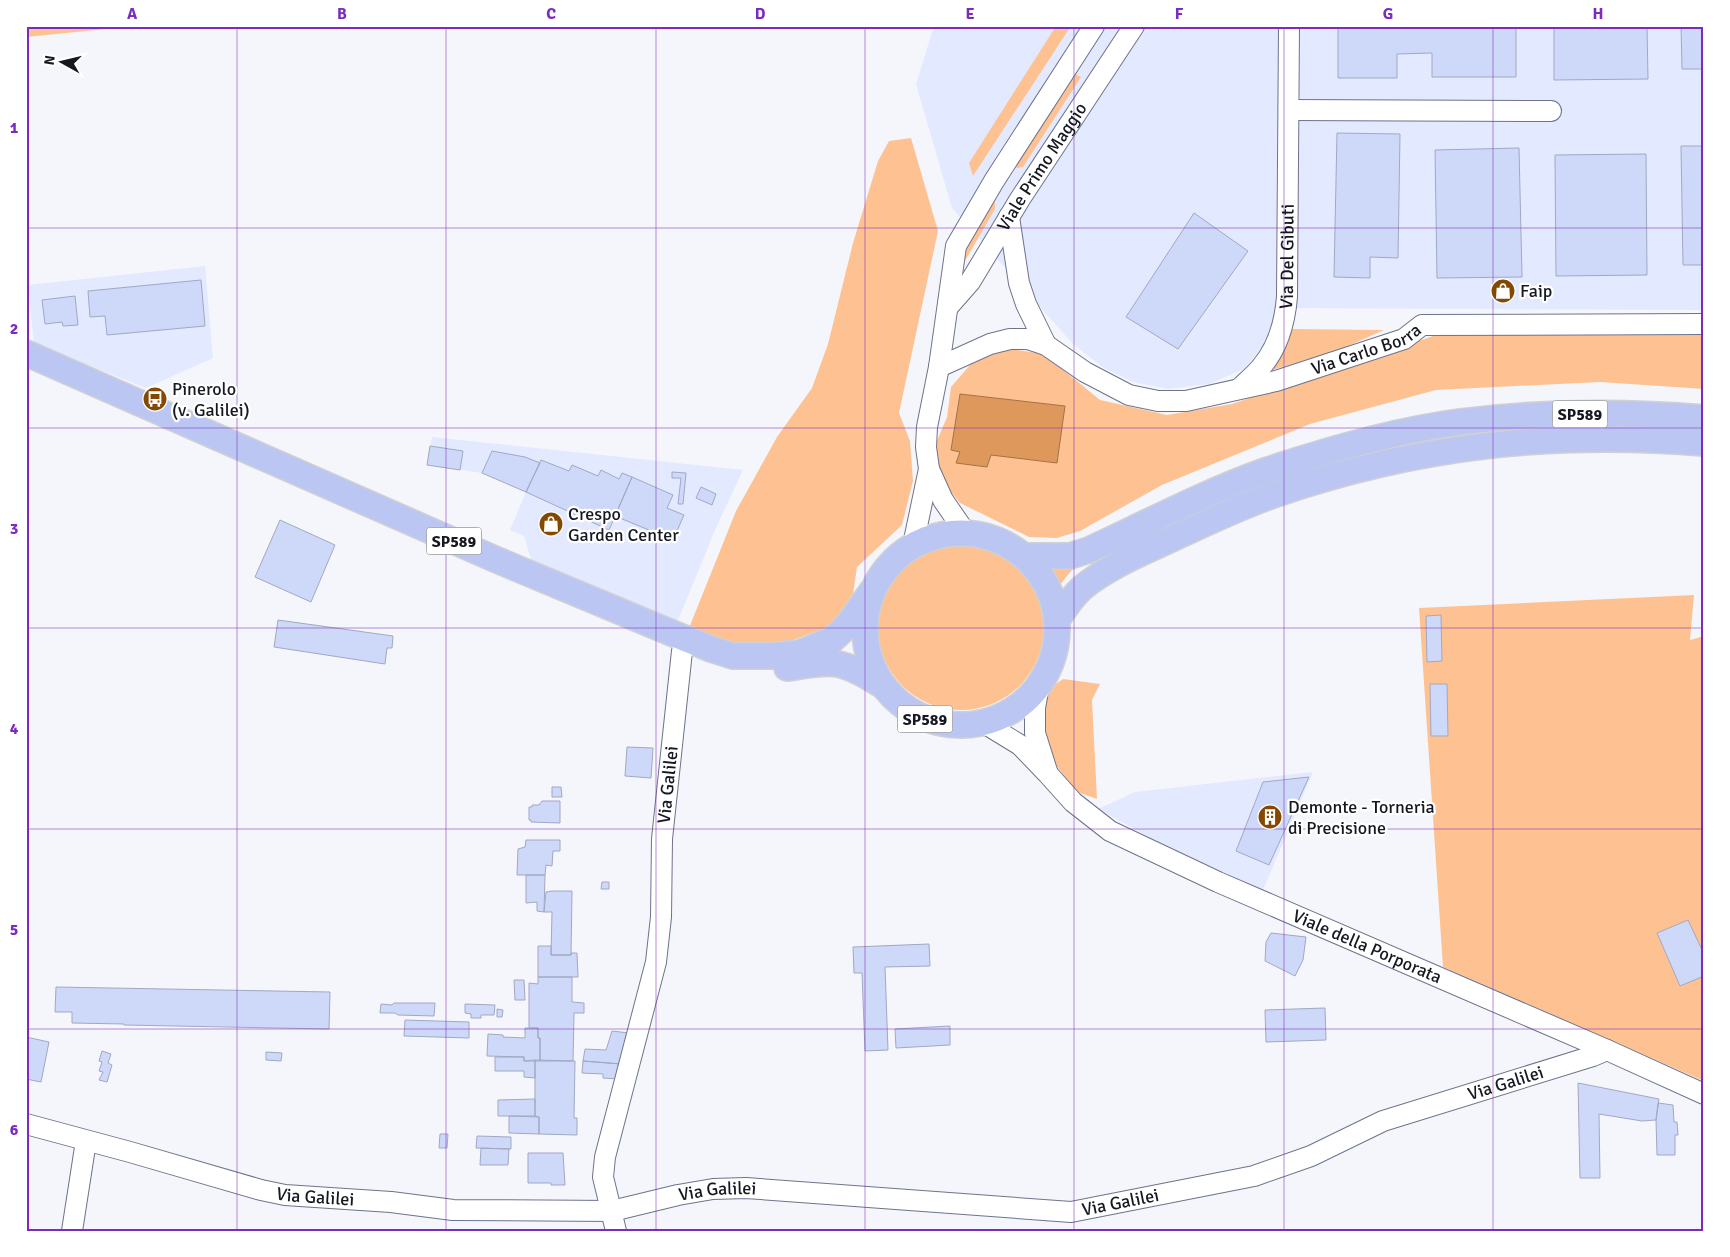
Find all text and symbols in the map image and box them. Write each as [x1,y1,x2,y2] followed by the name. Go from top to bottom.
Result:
[127,4,138,24] text: A
[337,4,347,24] text: B
[546,4,556,24] text: C
[755,4,766,24] text: D
[965,4,975,24] text: E
[1175,4,1184,24] text: F
[1383,4,1393,24] text: G
[1593,4,1603,24] text: H
[38,38,88,88] north arrow
[41,54,59,66] text: N
[992,98,1091,235] street label: Viale Primo Maggio
[10,118,19,138] text: 1
[1275,204,1299,311] street label: Via Del Gibuti
[1490,278,1516,304] shop icon: Faip
[1520,280,1552,302] place label: Faip
[10,319,18,339] text: 2
[1308,319,1426,380] street label: Via Carlo Borra
[172,378,250,421] place label: Pinerolo (v. Galilei)
[142,386,168,412] bus stop icon: Pinerolo (v. Galilei)
[1552,400,1608,428] road number: SP589
[568,503,679,546] place label: Crespo Garden Center
[538,511,564,537] shop icon: Crespo Garden Center
[10,519,18,539] text: 3
[426,528,482,554] road number: SP589
[898,706,952,732] road number: SP589
[10,719,19,739] text: 4
[653,745,683,825] street label: Via Galilei
[1288,796,1435,839] place label: Demonte - Torneria di Precisione
[1257,804,1283,830] building icon: Demonte - Torneria di Precisione
[1289,905,1445,988] street label: Viale della Porporata
[10,920,18,940] text: 5
[1465,1061,1546,1105] street label: Via Galilei
[10,1120,19,1140] text: 6
[677,1177,757,1206] street label: Via Galilei
[274,1182,355,1211] street label: Via Galilei
[1080,1184,1161,1221] street label: Via Galilei

